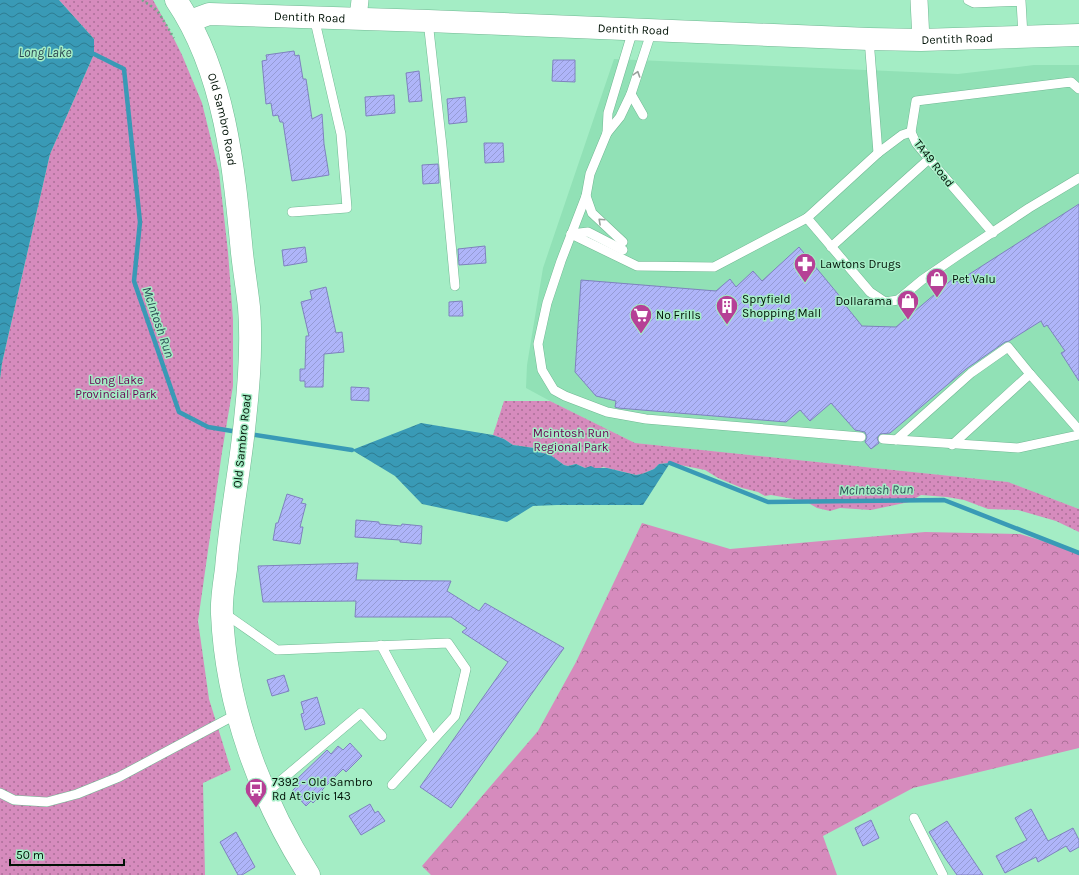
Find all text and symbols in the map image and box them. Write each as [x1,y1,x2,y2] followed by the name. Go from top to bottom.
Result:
[274,9,346,25] street label: Dentith Road
[597,21,670,38] street label: Dentith Road
[921,31,993,47] street label: Dentith Road
[19,45,71,60] water label: Long Lake
[632,70,641,77] one-way arrow
[205,71,239,167] street label: Old Sambro Road
[911,136,957,190] street label: TA49 Road
[598,218,606,226] one-way arrow
[792,251,818,284] pharmacy icon: Lawtons Drugs
[820,257,901,271] place label: Lawtons Drugs
[924,266,950,299] shop icon: Pet Valu
[952,272,996,286] place label: Pet Valu
[139,285,178,360] water label: McIntosh Run
[895,288,921,321] shop icon: Dollarama
[742,292,821,320] place label: Spryfield Shopping Mall
[714,293,740,326] building icon: Spryfield Shopping Mall
[835,294,892,308] place label: Dollarama
[628,302,654,335] supermarket icon: No Frills
[656,308,701,322] place label: No Frills
[75,373,157,401] park label: Long Lake Provincial Park
[230,393,254,489] street label: Old Sambro Road
[533,426,609,454] park label: Mcintosh Run Regional Park
[839,481,913,498] water label: McIntosh Run
[272,775,373,803] place label: 7392 - Old Sambro Rd At Civic 143
[243,776,269,809] bus stop icon: 7392 - Old Sambro Rd At Civic 143
[10,841,124,867] scale bar
[16,848,44,862] text: 50 m

